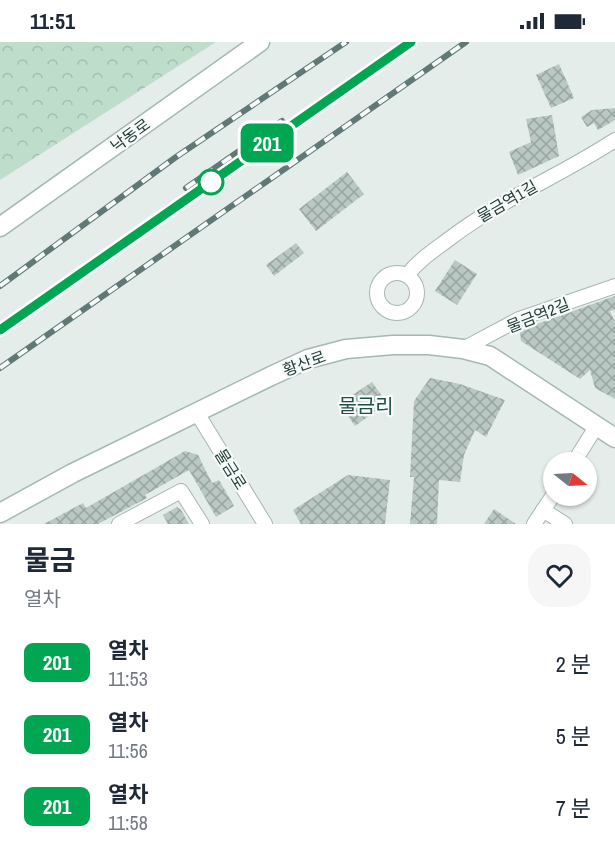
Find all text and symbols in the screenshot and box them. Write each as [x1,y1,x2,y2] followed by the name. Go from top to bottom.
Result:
[30,6,75,36] text: 11:51
[106,113,155,157] street label: 낙동로
[232,124,302,162] line badge: 201
[253,129,281,158] text: 201
[198,169,224,195] unlabelled marker
[473,175,541,227] street label: 물금역1길
[503,292,573,338] street label: 물금역2길
[279,345,329,381] street label: 황산로
[338,392,394,419] district label: 물금리
[210,444,252,494] street label: 물금로
[543,452,597,506] north arrow
[543,452,597,506] map controls
[24,541,76,579] text: 물금
[528,544,591,607] button: heart
[24,585,61,612] text: 열차
[108,635,148,665] text: 열차
[43,648,71,677] text: 201
[556,649,591,679] text: 2 분
[108,665,148,692] text: 11:53
[108,707,148,737] text: 열차
[43,720,71,749] text: 201
[556,721,591,751] text: 5 분
[108,737,148,764] text: 11:56
[108,779,148,809] text: 열차
[43,792,71,821] text: 201
[556,793,591,823] text: 7 분
[108,809,148,836] text: 11:58

